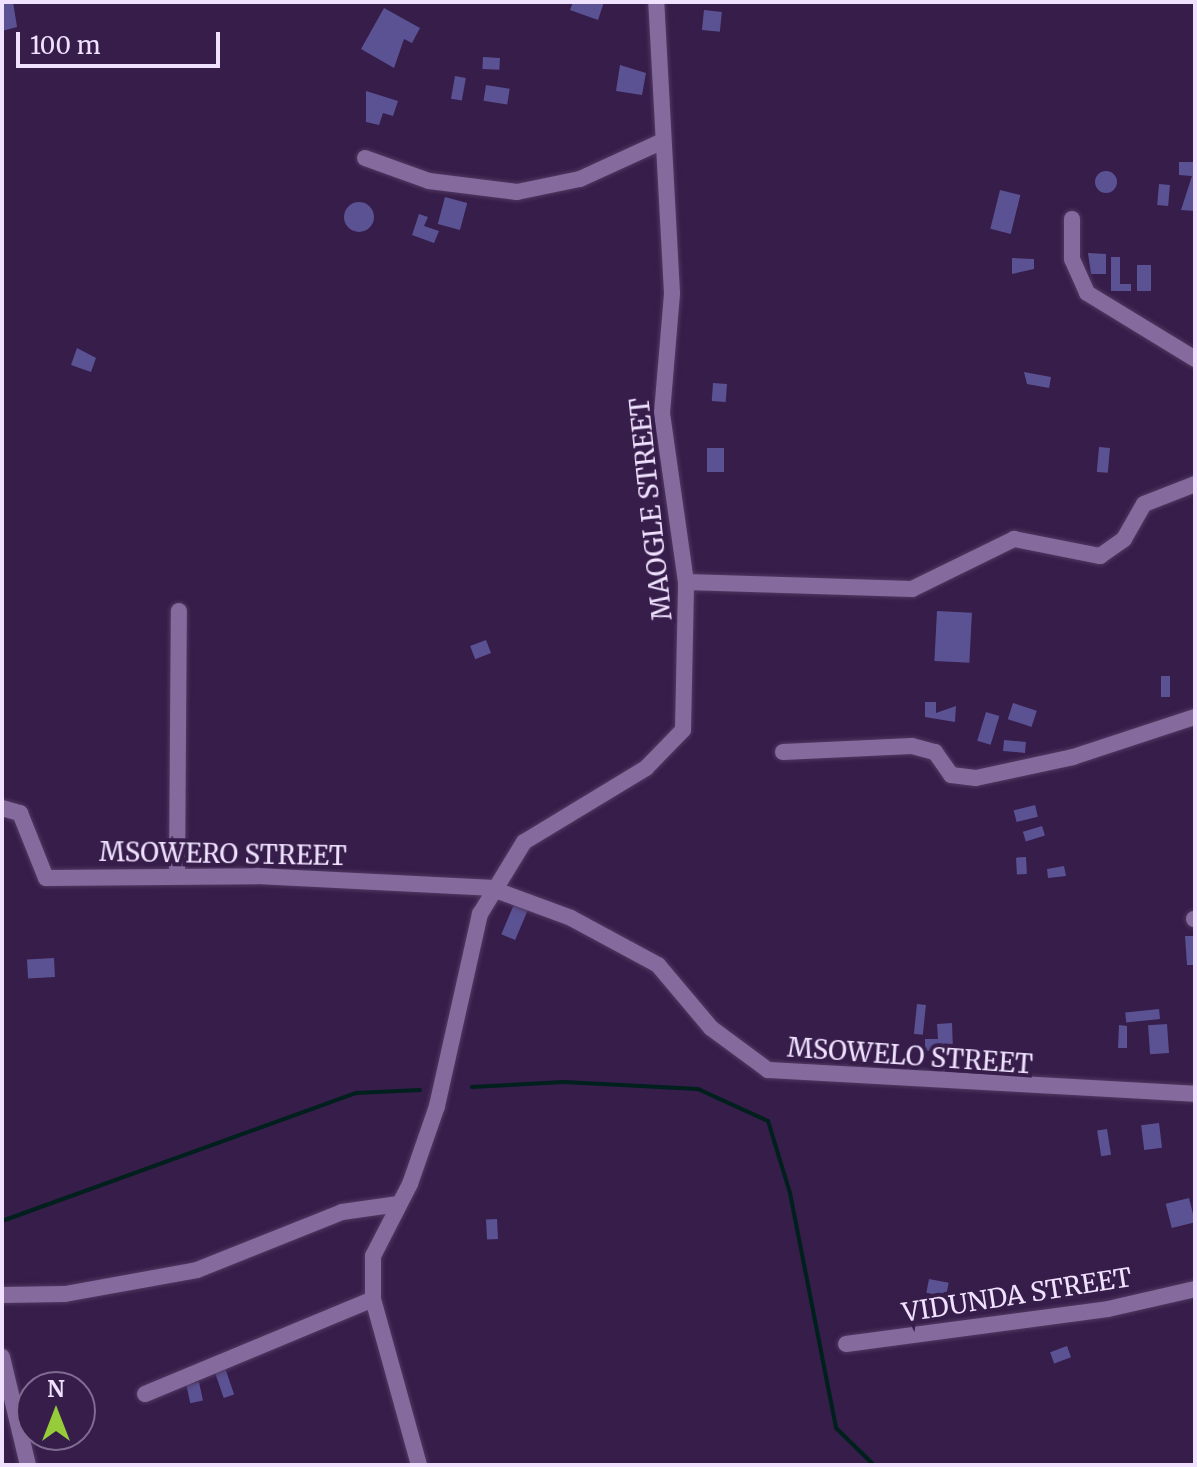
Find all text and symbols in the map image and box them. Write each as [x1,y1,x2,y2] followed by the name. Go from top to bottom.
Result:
[20,16,224,66] scale bar
[30,30,100,61] text: 100 m
[624,396,678,622] street label: MAOGLE STREET
[99,836,347,872] street label: MSOWERO STREET
[786,1032,1034,1080] street label: MSOWELO STREET
[900,1261,1134,1329] street label: VIDUNDA STREET
[16,1371,96,1451] north arrow
[47,1375,65,1403] text: N

